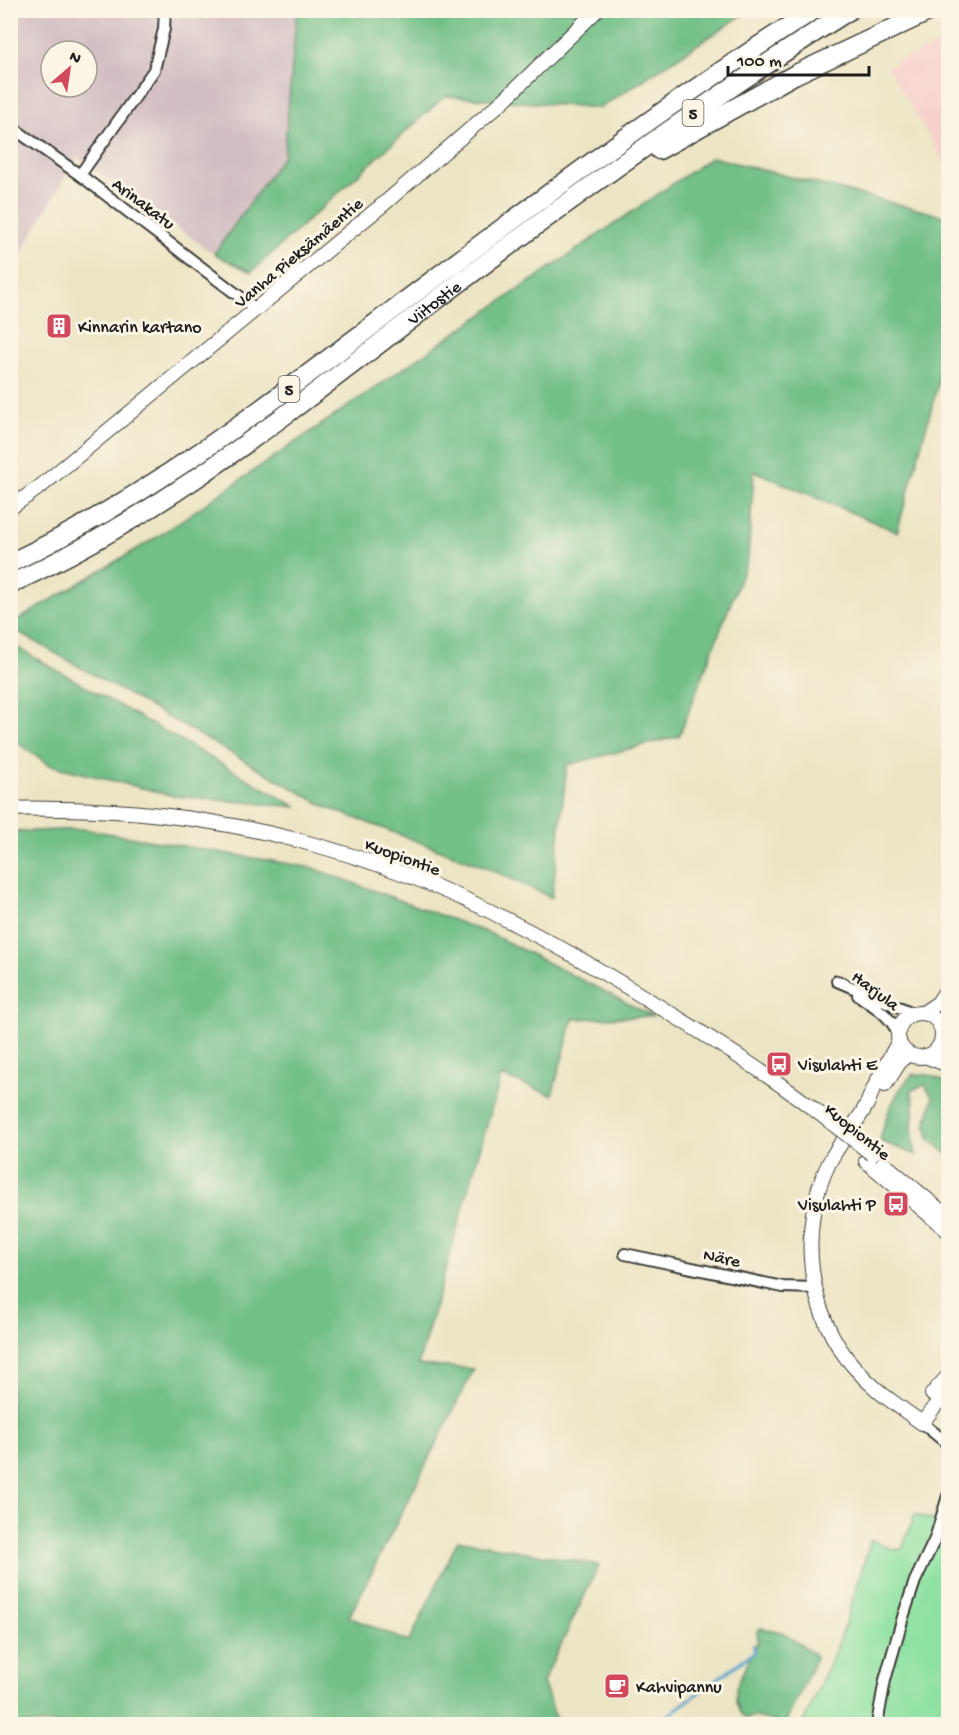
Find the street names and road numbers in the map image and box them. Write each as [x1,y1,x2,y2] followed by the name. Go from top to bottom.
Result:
[682,100,704,126] road number: 5
[107,175,179,236] street label: Arinakatu
[230,194,369,314] street label: Vanha Pieksämäentie
[403,277,467,332] street label: Viitostie
[278,376,300,402] road number: 5
[361,835,443,882] street label: Kuopiontie
[847,967,903,1017] street label: Harjula
[819,1100,894,1166] street label: Kuopiontie
[701,1245,743,1274] street label: Näre

